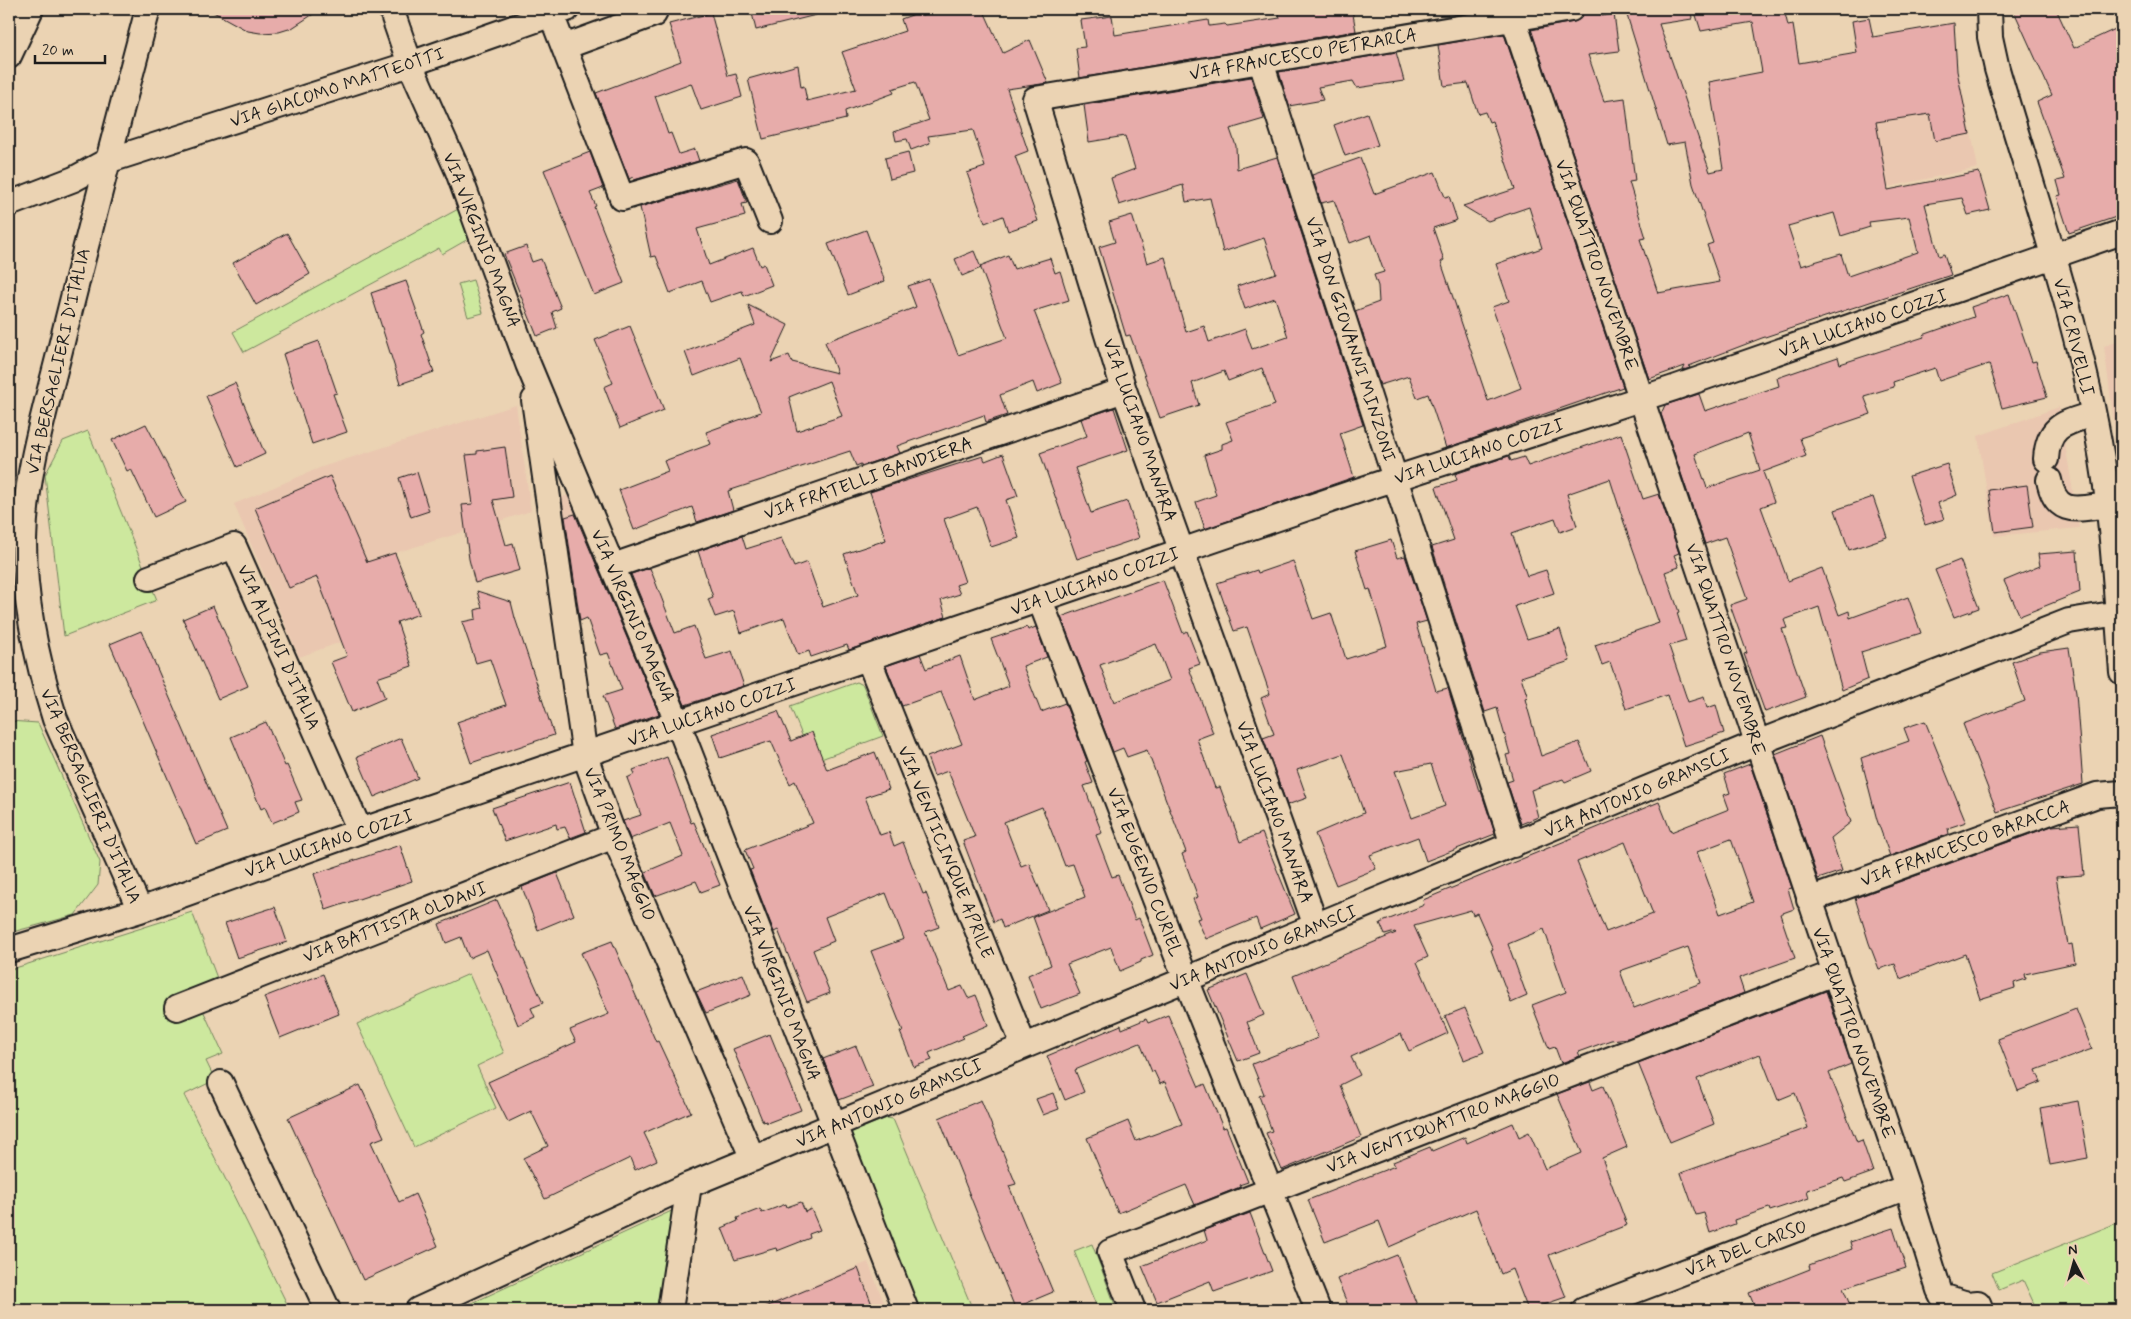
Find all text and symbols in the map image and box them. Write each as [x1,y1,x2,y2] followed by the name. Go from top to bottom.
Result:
[1188,23,1419,87] street label: VIA FRANCESCO PETRARCA
[35,32,105,64] scale bar
[42,41,74,61] text: 20 m
[227,42,448,134] street label: VIA GIACOMO MATTEOTTI
[436,149,526,332] street label: VIA VIRGINIO MAGNA
[1549,157,1644,374] street label: VIA QUATTRO NOVEMBRE
[1299,214,1401,465] street label: VIA DON GIOVANNI MINZONI
[21,246,97,477] street label: VIA BERSAGLIERI D'ITALIA
[2047,276,2099,399] street label: VIA CRIVELLI
[1775,284,1951,364] street label: VIA LUCIANO COZZI
[1096,335,1182,525] street label: VIA LUCIANO MANARA
[1391,413,1567,491] street label: VIA LUCIANO COZZI
[761,432,976,526] street label: VIA FRATELLI BANDIERA
[585,526,680,707] street label: VIA VIRGINIO MAGNA
[1679,540,1771,759] street label: VIA QUATTRO NOVEMBRE
[1007,542,1183,622] street label: VIA LUCIANO COZZI
[231,561,325,734] street label: VIA ALPINI D'ITALIA
[624,673,800,753] street label: VIA LUCIANO COZZI
[34,685,146,908] street label: VIA BERSAGLIERI D'ITALIA
[1230,718,1318,907] street label: VIA LUCIANO MANARA
[891,742,999,962] street label: VIA VENTICINQUE APRILE
[1540,744,1734,844] street label: VIA ANTONIO GRAMSCI
[577,764,661,925] street label: VIA PRIMO MAGGIO
[1101,784,1188,961] street label: VIA EUGENIO CURIEL
[1857,795,2073,893] street label: VIA FRANCESCO BARACCA
[241,804,417,884] street label: VIA LUCIANO COZZI
[300,877,491,969] street label: VIA BATTISTA OLDANI
[1166,900,1361,998] street label: VIA ANTONIO GRAMSCI
[736,902,826,1085] street label: VIA VIRGINIO MAGNA
[1806,925,1901,1142] street label: VIA QUATTRO NOVEMBRE
[792,1054,986,1154] street label: VIA ANTONIO GRAMSCI
[1323,1068,1564,1180] street label: VIA VENTIQUATTRO MAGGIO
[1682,1215,1811,1283] street label: VIA DEL CARSO
[2048,1236,2098,1286] north arrow
[2067,1241,2078,1260] text: N

